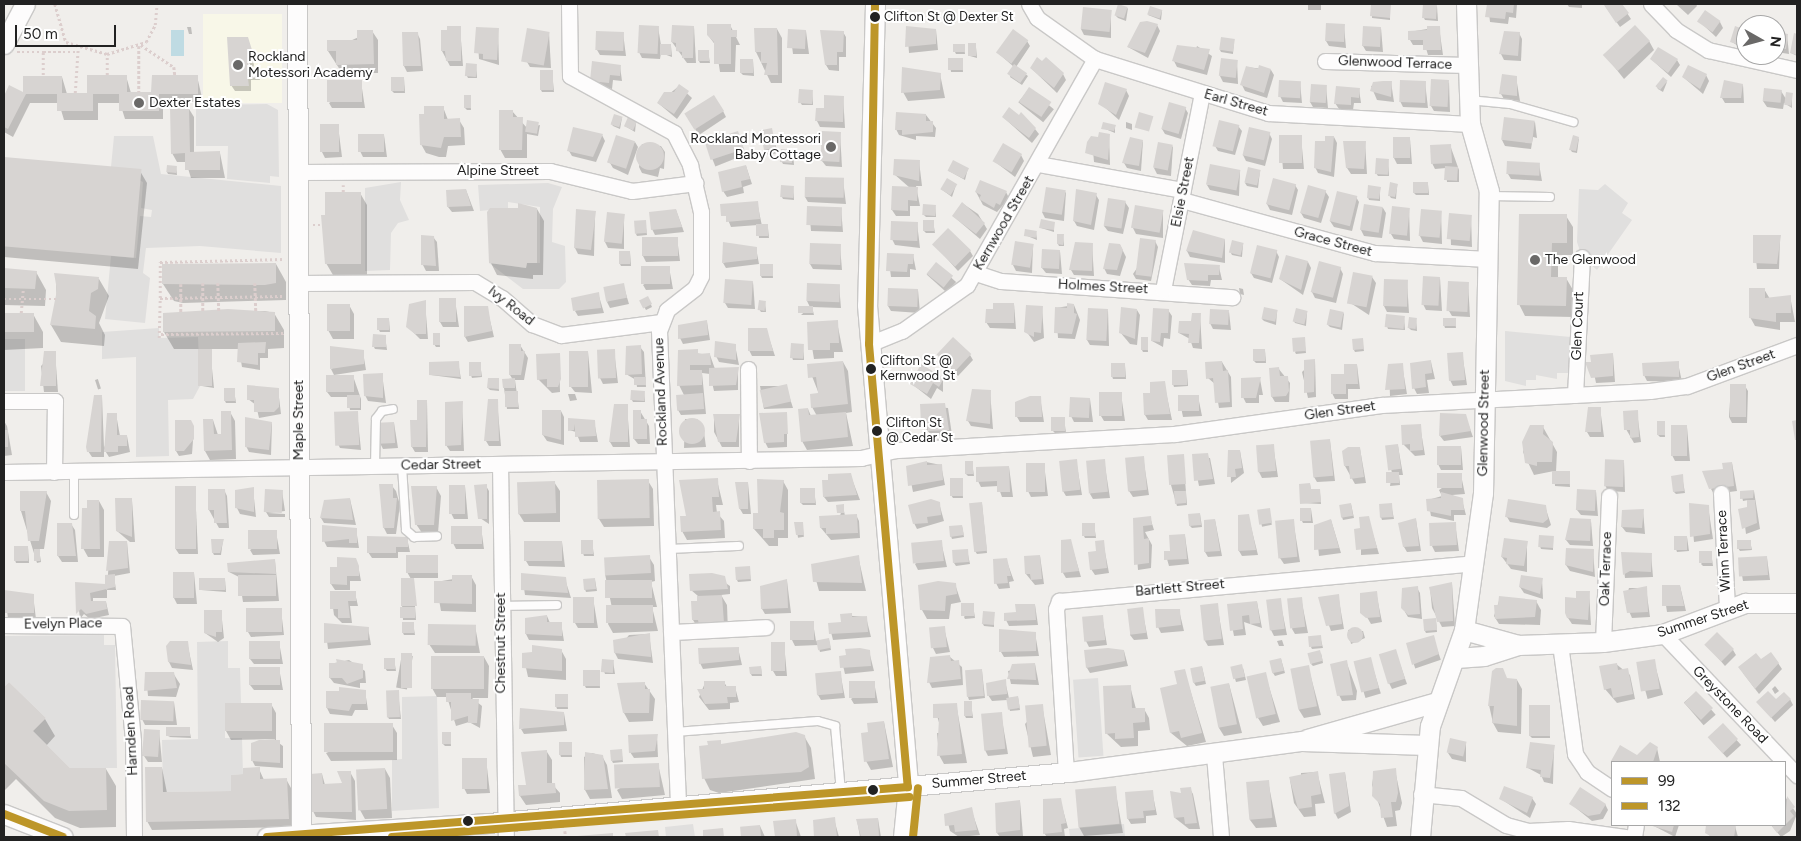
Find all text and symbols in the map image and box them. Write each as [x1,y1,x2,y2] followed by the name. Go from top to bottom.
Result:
[884,9,1014,25] place label: Clifton St @ Dexter St
[870,12,880,22] marker: Clifton St @ Dexter St
[18,15,119,47] scale bar
[1736,15,1786,65] north arrow
[23,25,58,43] text: 50 m
[1766,35,1784,48] text: N
[248,49,373,82] place label: Rockland Motessori Academy
[1338,53,1452,73] street label: Glenwood Terrace
[232,59,244,71] marker: Rockland Motessori Academy
[1202,86,1270,120] street label: Earl Street
[149,95,241,111] place label: Dexter Estates
[133,97,145,109] marker: Dexter Estates
[690,131,821,164] place label: Rockland Montessori Baby Cottage
[825,141,837,153] marker: Rockland Montessori Baby Cottage
[1168,155,1198,229] street label: Elsie Street
[457,163,539,179] street label: Alpine Street
[970,173,1038,273] street label: Kernwood Street
[1292,223,1374,261] street label: Grace Street
[1545,252,1636,268] place label: The Glenwood
[1529,254,1541,266] marker: The Glenwood
[1057,276,1149,298] street label: Holmes Street
[485,283,537,329] street label: Ivy Road
[1568,291,1588,361] street label: Glen Court
[651,338,671,446] street label: Rockland Avenue
[1704,346,1778,386] street label: Glen Street
[880,354,955,385] place label: Clifton St @ Kernwood St
[866,364,876,374] marker: Clifton St @ Kernwood St
[1475,369,1493,477] street label: Glenwood Street
[291,380,307,460] street label: Maple Street
[1303,398,1377,424] street label: Glen Street
[886,416,953,447] place label: Clifton St @ Cedar St
[872,426,882,436] marker: Clifton St @ Cedar St
[401,456,481,474] street label: Cedar Street
[1713,510,1735,592] street label: Winn Terrace
[1596,531,1616,607] street label: Oak Terrace
[1135,576,1225,600] street label: Bartlett Street
[493,593,509,693] street label: Chestnut Street
[1655,596,1751,642] street label: Summer Street
[24,615,102,633] street label: Evelyn Place
[1689,663,1771,747] street label: Greystone Road
[120,686,142,776] street label: Harnden Road
[1611,761,1786,826] legend
[931,767,1027,793] street label: Summer Street
[1658,772,1675,790] text: 99
[868,785,878,795] unlabelled marker
[1658,797,1681,815] text: 132
[463,816,473,826] unlabelled marker

